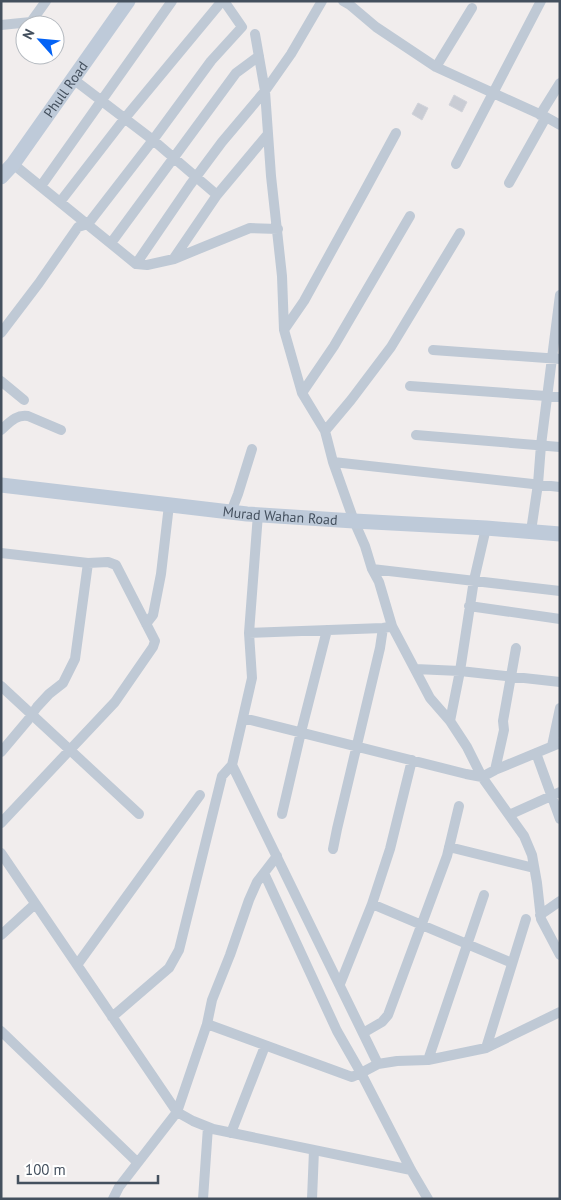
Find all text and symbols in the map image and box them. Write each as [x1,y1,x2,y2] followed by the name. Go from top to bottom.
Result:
[15,15,65,65] north arrow
[18,26,39,42] text: N
[40,58,92,121] street label: Phull Road
[222,502,338,529] street label: Murad Wahan Road
[18,1152,158,1184] scale bar
[25,1160,66,1179] text: 100 m

